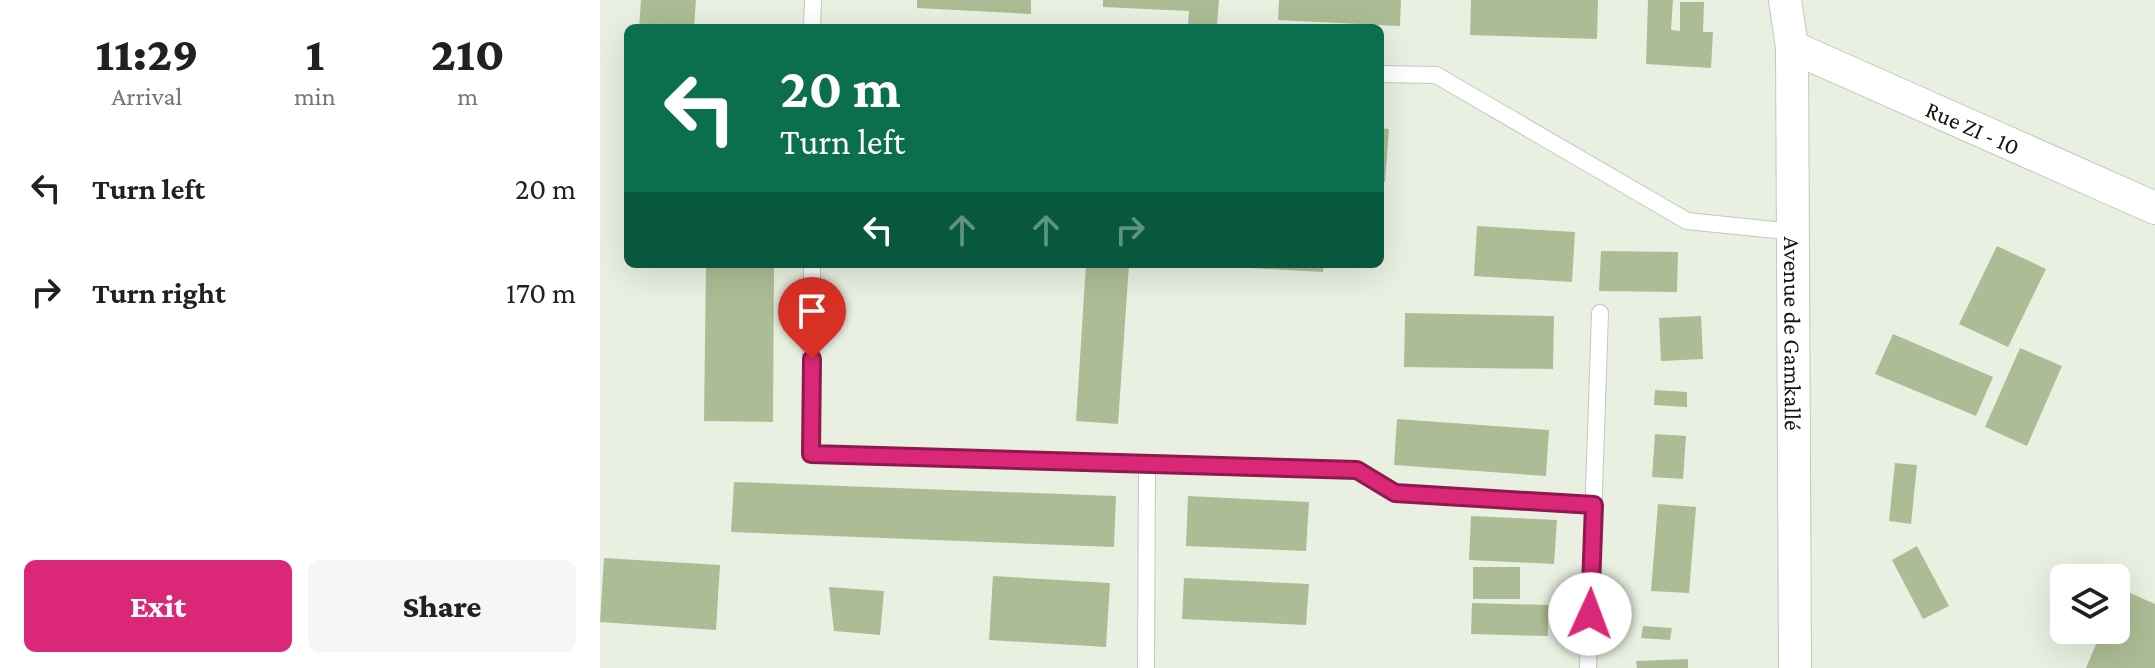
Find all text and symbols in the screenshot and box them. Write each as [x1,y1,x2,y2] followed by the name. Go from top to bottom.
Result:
[95,27,199,80] text: 11:29
[305,27,324,80] text: 1
[431,27,505,80] text: 210
[648,56,752,160] icon: left
[780,57,901,119] text: 20 m
[112,82,182,111] text: Arrival
[294,82,336,111] text: min
[457,82,478,111] text: m
[1922,95,2024,160] street label: Rue ZI - 10
[780,122,905,162] text: Turn left
[24,166,68,210] icon: left
[92,172,205,205] text: Turn left
[515,172,576,205] text: 20 m
[856,208,900,252] icon: left
[940,208,984,252] icon: ahead
[1024,208,1068,252] icon: ahead
[1108,208,1152,252] icon: right
[1779,236,1807,431] street label: Avenue de Gamkallé
[24,270,68,314] icon: right
[92,276,226,309] text: Turn right
[506,276,576,309] text: 170 m
[778,277,846,359] pin
[790,289,834,333] icon: arrive
[24,560,292,652] button: Exit
[308,560,576,652] button: Share
[2050,564,2130,644] map controls
[2050,564,2130,644] button: layers
[1548,572,1632,656] position arrow

